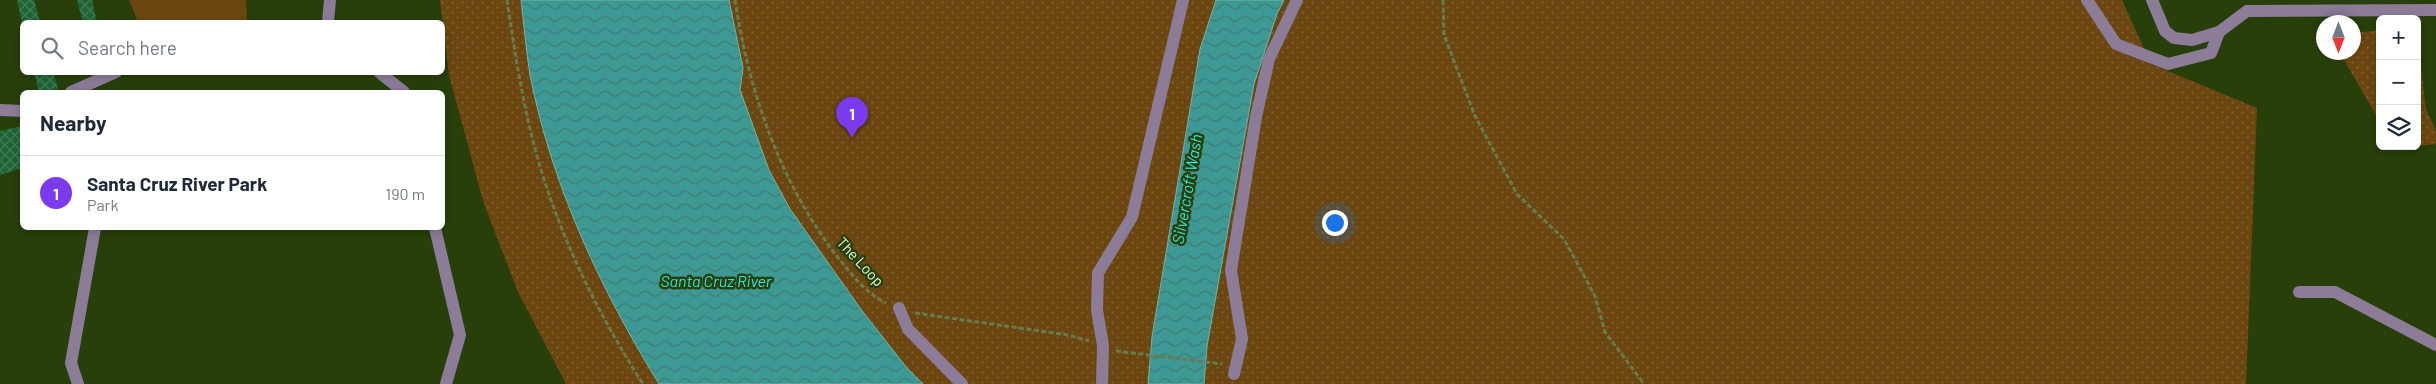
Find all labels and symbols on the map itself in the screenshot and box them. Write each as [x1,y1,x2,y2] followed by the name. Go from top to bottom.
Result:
[2316,15,2361,60] north arrow
[836,97,868,138] pin: 1
[1168,133,1206,245] water label: Silvercroft Wash
[1322,210,1348,236] your location
[833,233,888,290] street label: The Loop
[661,271,773,290] water label: Santa Cruz River

